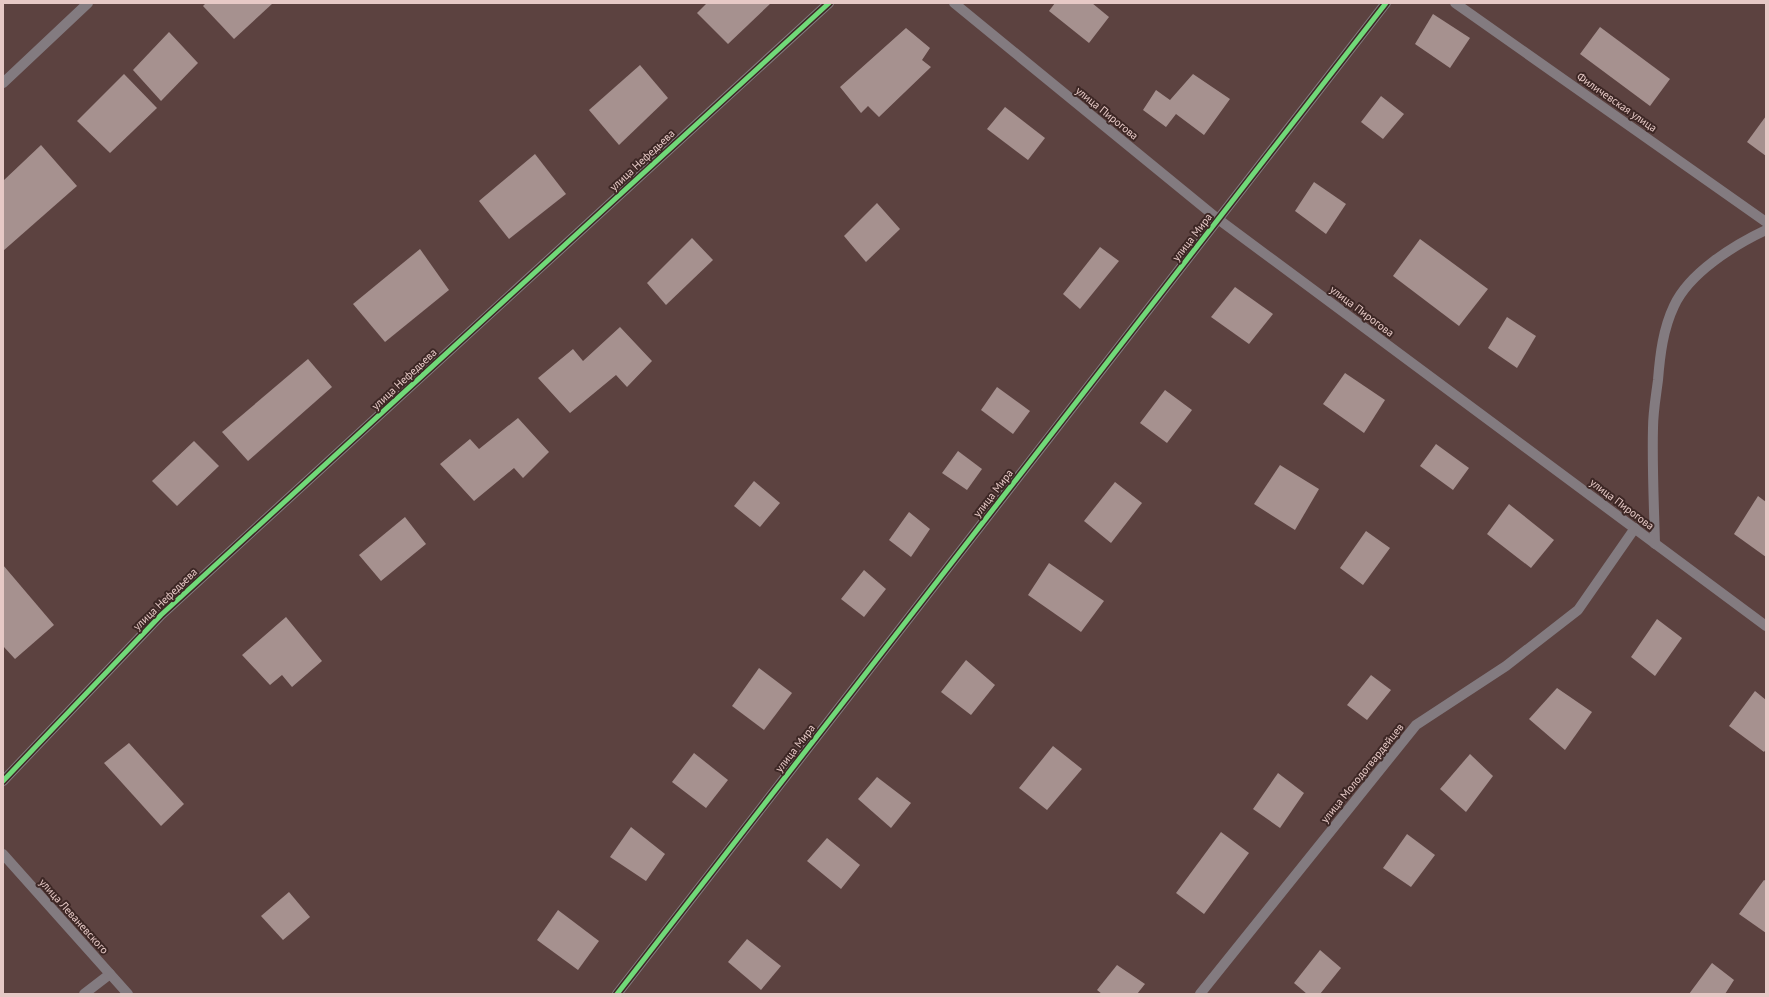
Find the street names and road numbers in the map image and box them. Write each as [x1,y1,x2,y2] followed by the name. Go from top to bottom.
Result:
[1574,69,1660,135] street label: Филичевская улица
[1073,83,1141,143] street label: улица Пирогова
[606,126,678,194] street label: улица Нефедьева
[1169,210,1215,264] street label: улица Мира
[1327,282,1397,340] street label: улица Пирогова
[368,345,440,413] street label: улица Нефедьева
[970,466,1016,520] street label: улица Мира
[1587,475,1657,533] street label: улица Пирогова
[130,565,200,633] street label: улица Нефедьева
[1317,720,1407,826] street label: улица Молодогвардейцев
[772,721,818,775] street label: улица Мира
[36,875,112,957] street label: улица Леваневского

